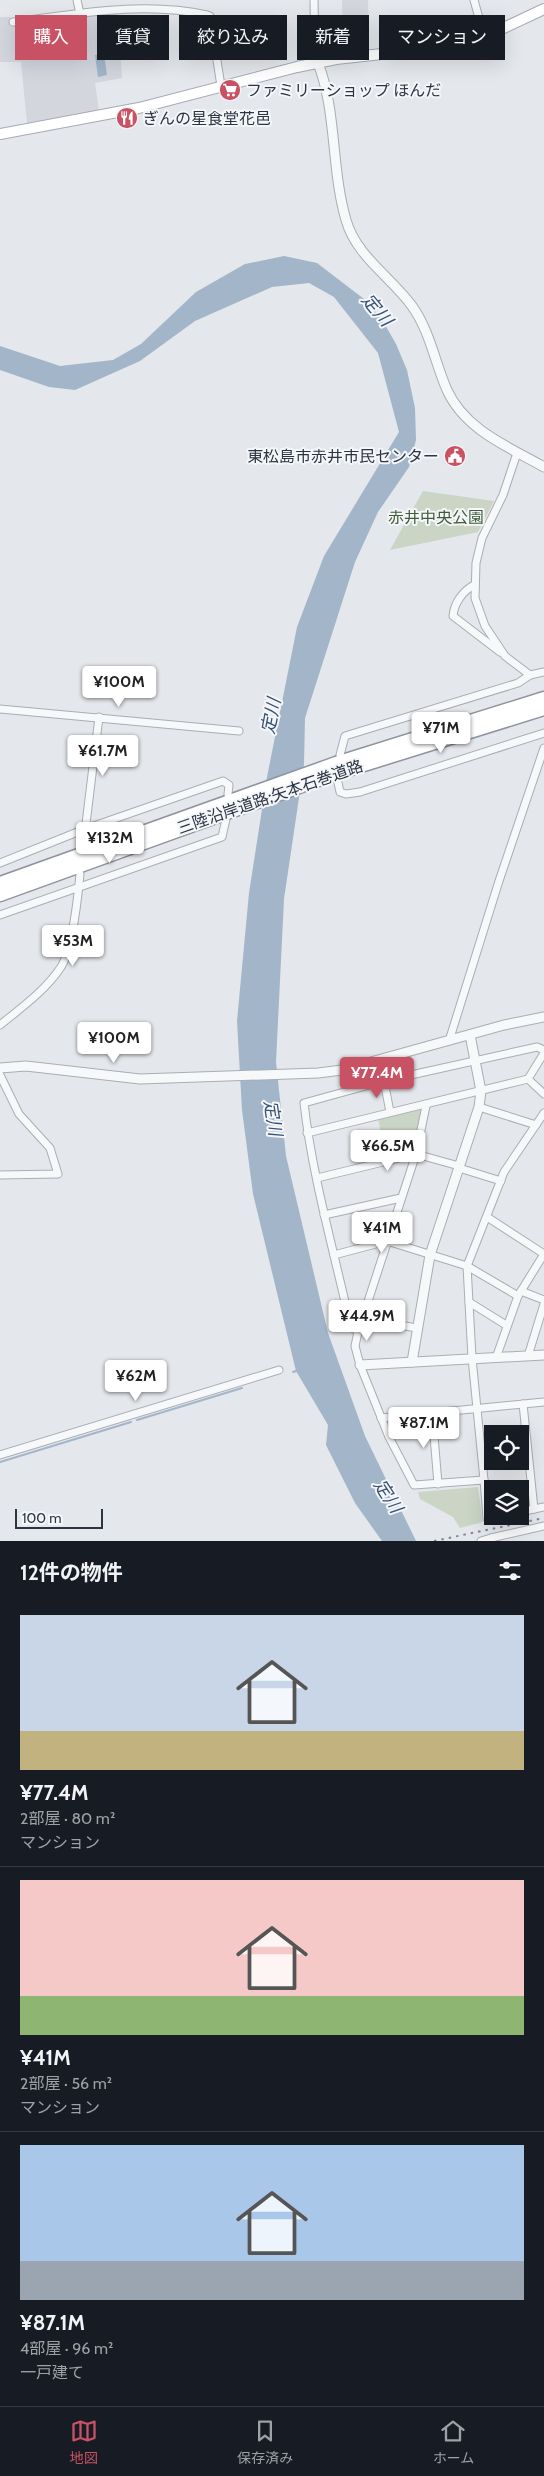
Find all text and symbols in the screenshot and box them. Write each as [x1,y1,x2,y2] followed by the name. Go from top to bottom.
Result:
[15,15,87,60] chip: 購入
[97,15,169,60] chip: 賃貸
[179,15,287,60] chip: 絞り込み
[297,15,369,60] chip: 新着
[379,15,505,60] chip: マンション
[218,78,242,102] supermarket icon: ファミリーショップ ほんだ
[246,81,441,100] place label: ファミリーショップ ほんだ
[115,106,139,130] restaurant icon: ぎんの星食堂花邑
[143,109,271,128] place label: ぎんの星食堂花邑
[357,289,398,332] water label: 定川
[443,444,467,468] public building icon: 東松島市赤井市民センター
[247,447,439,466] place label: 東松島市赤井市民センター
[388,508,484,527] park label: 赤井中央公園
[84,666,154,708] pin: ¥100M
[93,672,145,691] text: ¥100M
[257,694,286,736] water label: 定川
[411,712,471,754] pin: ¥71M
[422,718,460,737] text: ¥71M
[62,734,144,777] pin: ¥61.7M
[78,741,128,760] text: ¥61.7M
[174,756,366,838] street label: 三陸沿岸道路;矢本石巻道路
[75,822,145,864] pin: ¥132M
[87,828,133,847] text: ¥132M
[43,924,103,967] pin: ¥53M
[53,931,93,950] text: ¥53M
[79,1022,149,1064] pin: ¥100M
[88,1028,140,1047] text: ¥100M
[336,1056,418,1099] pin: ¥77.4M
[351,1063,403,1082] text: ¥77.4M
[259,1099,287,1139] water label: 定川
[347,1130,429,1172] pin: ¥66.5M
[361,1136,415,1155] text: ¥66.5M
[352,1212,412,1254] pin: ¥41M
[363,1218,401,1237] text: ¥41M
[326,1300,408,1342] pin: ¥44.9M
[339,1306,395,1325] text: ¥44.9M
[106,1360,166,1402] pin: ¥62M
[116,1366,156,1385] text: ¥62M
[383,1406,465,1449] pin: ¥87.1M
[399,1413,449,1432] text: ¥87.1M
[484,1425,529,1525] map controls
[484,1425,529,1470] button: locate
[369,1475,408,1519] water label: 定川
[484,1480,529,1525] button: layers
[15,1506,102,1529] scale bar
[22,1509,62,1527] text: 100 m
[496,1557,524,1585] icon: filters
[20,1560,123,1585] text: 12件の物件
[227,1647,317,1737] icon: home
[20,1780,89,1805] text: ¥77.4M
[20,1809,115,1828] text: 2部屋 · 80 m²
[20,1833,100,1852] text: マンション
[227,1913,317,2003] icon: home
[20,2045,71,2070] text: ¥41M
[20,2074,112,2093] text: 2部屋 · 56 m²
[20,2098,100,2117] text: マンション
[227,2178,317,2268] icon: home
[20,2310,85,2335] text: ¥87.1M
[20,2339,113,2358] text: 4部屋 · 96 m²
[20,2363,84,2382] text: 一戸建て
[70,2417,98,2467] tab: 地図
[237,2417,293,2467] tab: 保存済み
[433,2417,474,2467] tab: ホーム

